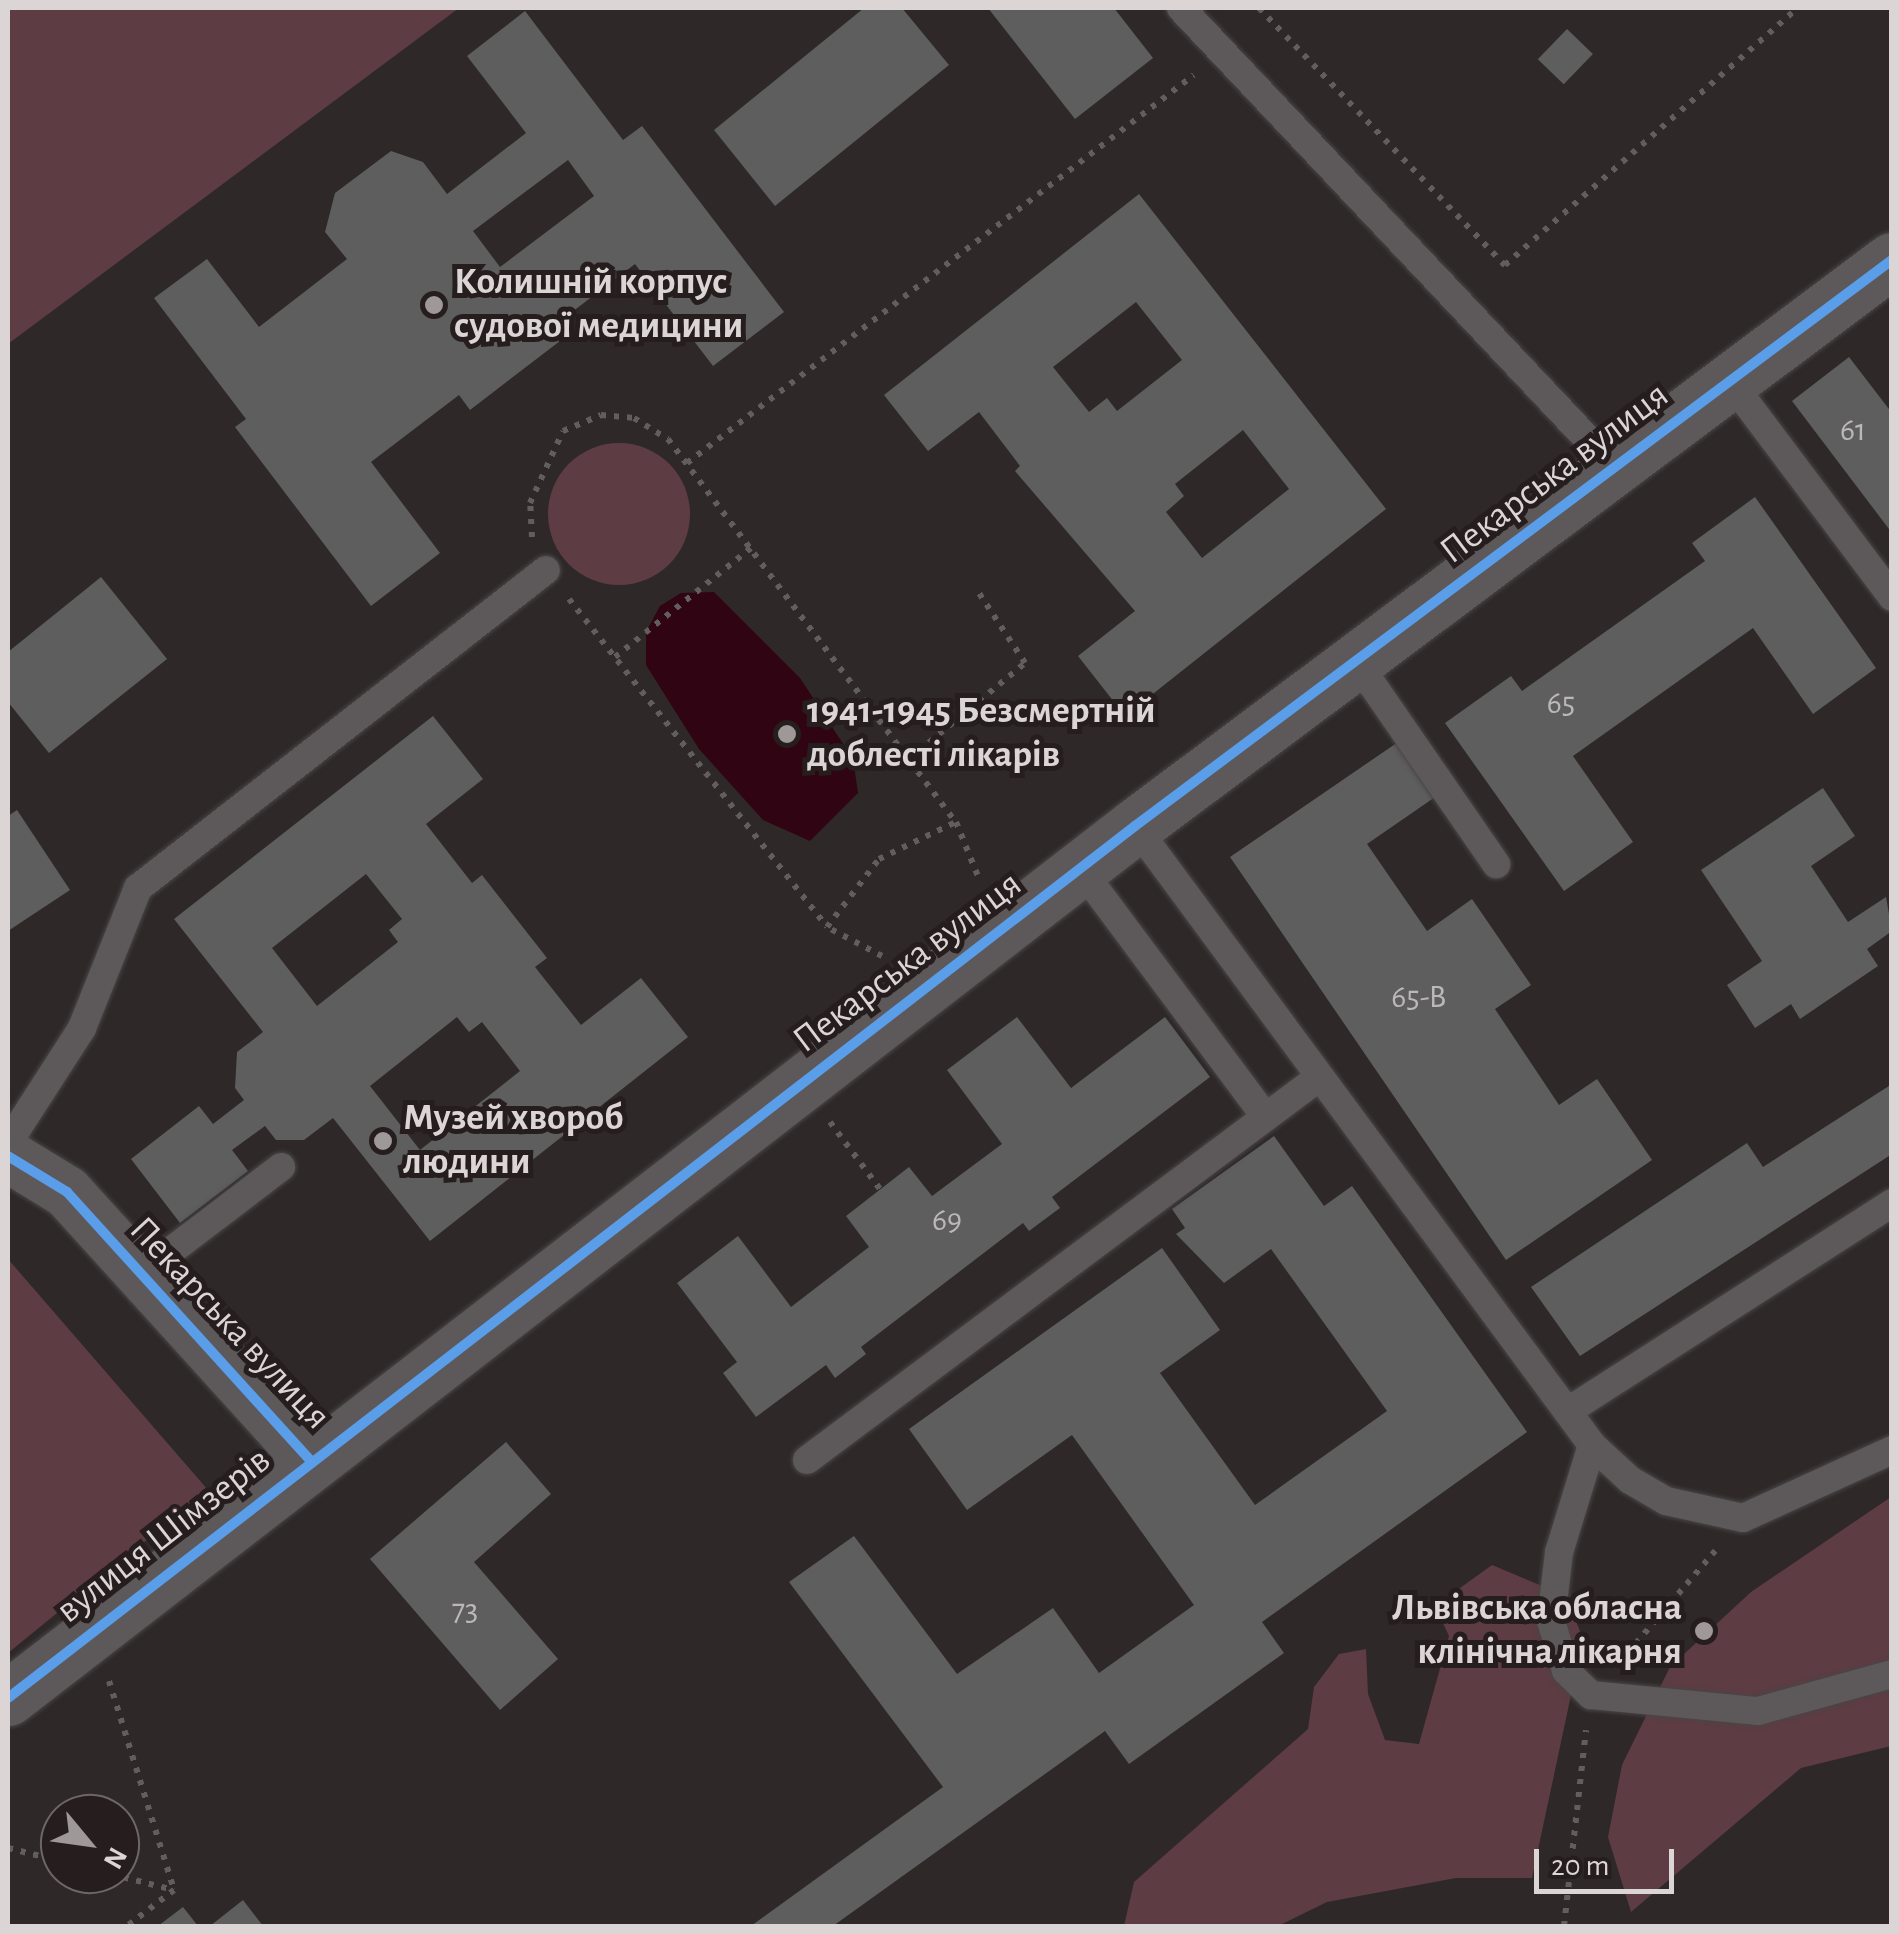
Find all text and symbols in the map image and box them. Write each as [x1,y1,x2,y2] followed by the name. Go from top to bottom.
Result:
[454,260,743,350] place label: Колишній корпус судової медицини
[423,294,445,316] marker: Колишній корпус судової медицини
[1432,373,1678,575] street label: Пекарська вулиця
[1840,411,1866,449] house number: 61
[1547,684,1575,722] house number: 65
[807,689,1156,778] place label: 1941-1945 Безсмертній доблесті лікарів
[776,723,798,745] marker: 1941-1945 Безсмертній доблесті лікарів
[785,862,1031,1064] street label: Пекарська вулиця
[1391,978,1447,1016] house number: 65-В
[403,1096,623,1186] place label: Музей хвороб людини
[372,1130,394,1152] marker: Музей хвороб людини
[932,1201,962,1239] house number: 69
[119,1208,339,1440] street label: Пекарська вулиця
[48,1438,280,1634] street label: вулиця Шімзерів
[1392,1586,1682,1676] place label: Львівська обласна клінічна лікарня
[452,1591,478,1629] house number: 73
[1691,1618,1717,1644] marker: Львівська обласна клінічна лікарня
[40,1794,140,1894] north arrow
[1539,1829,1679,1891] scale bar
[98,1842,131,1873] text: N
[1551,1851,1609,1881] text: 20 m

